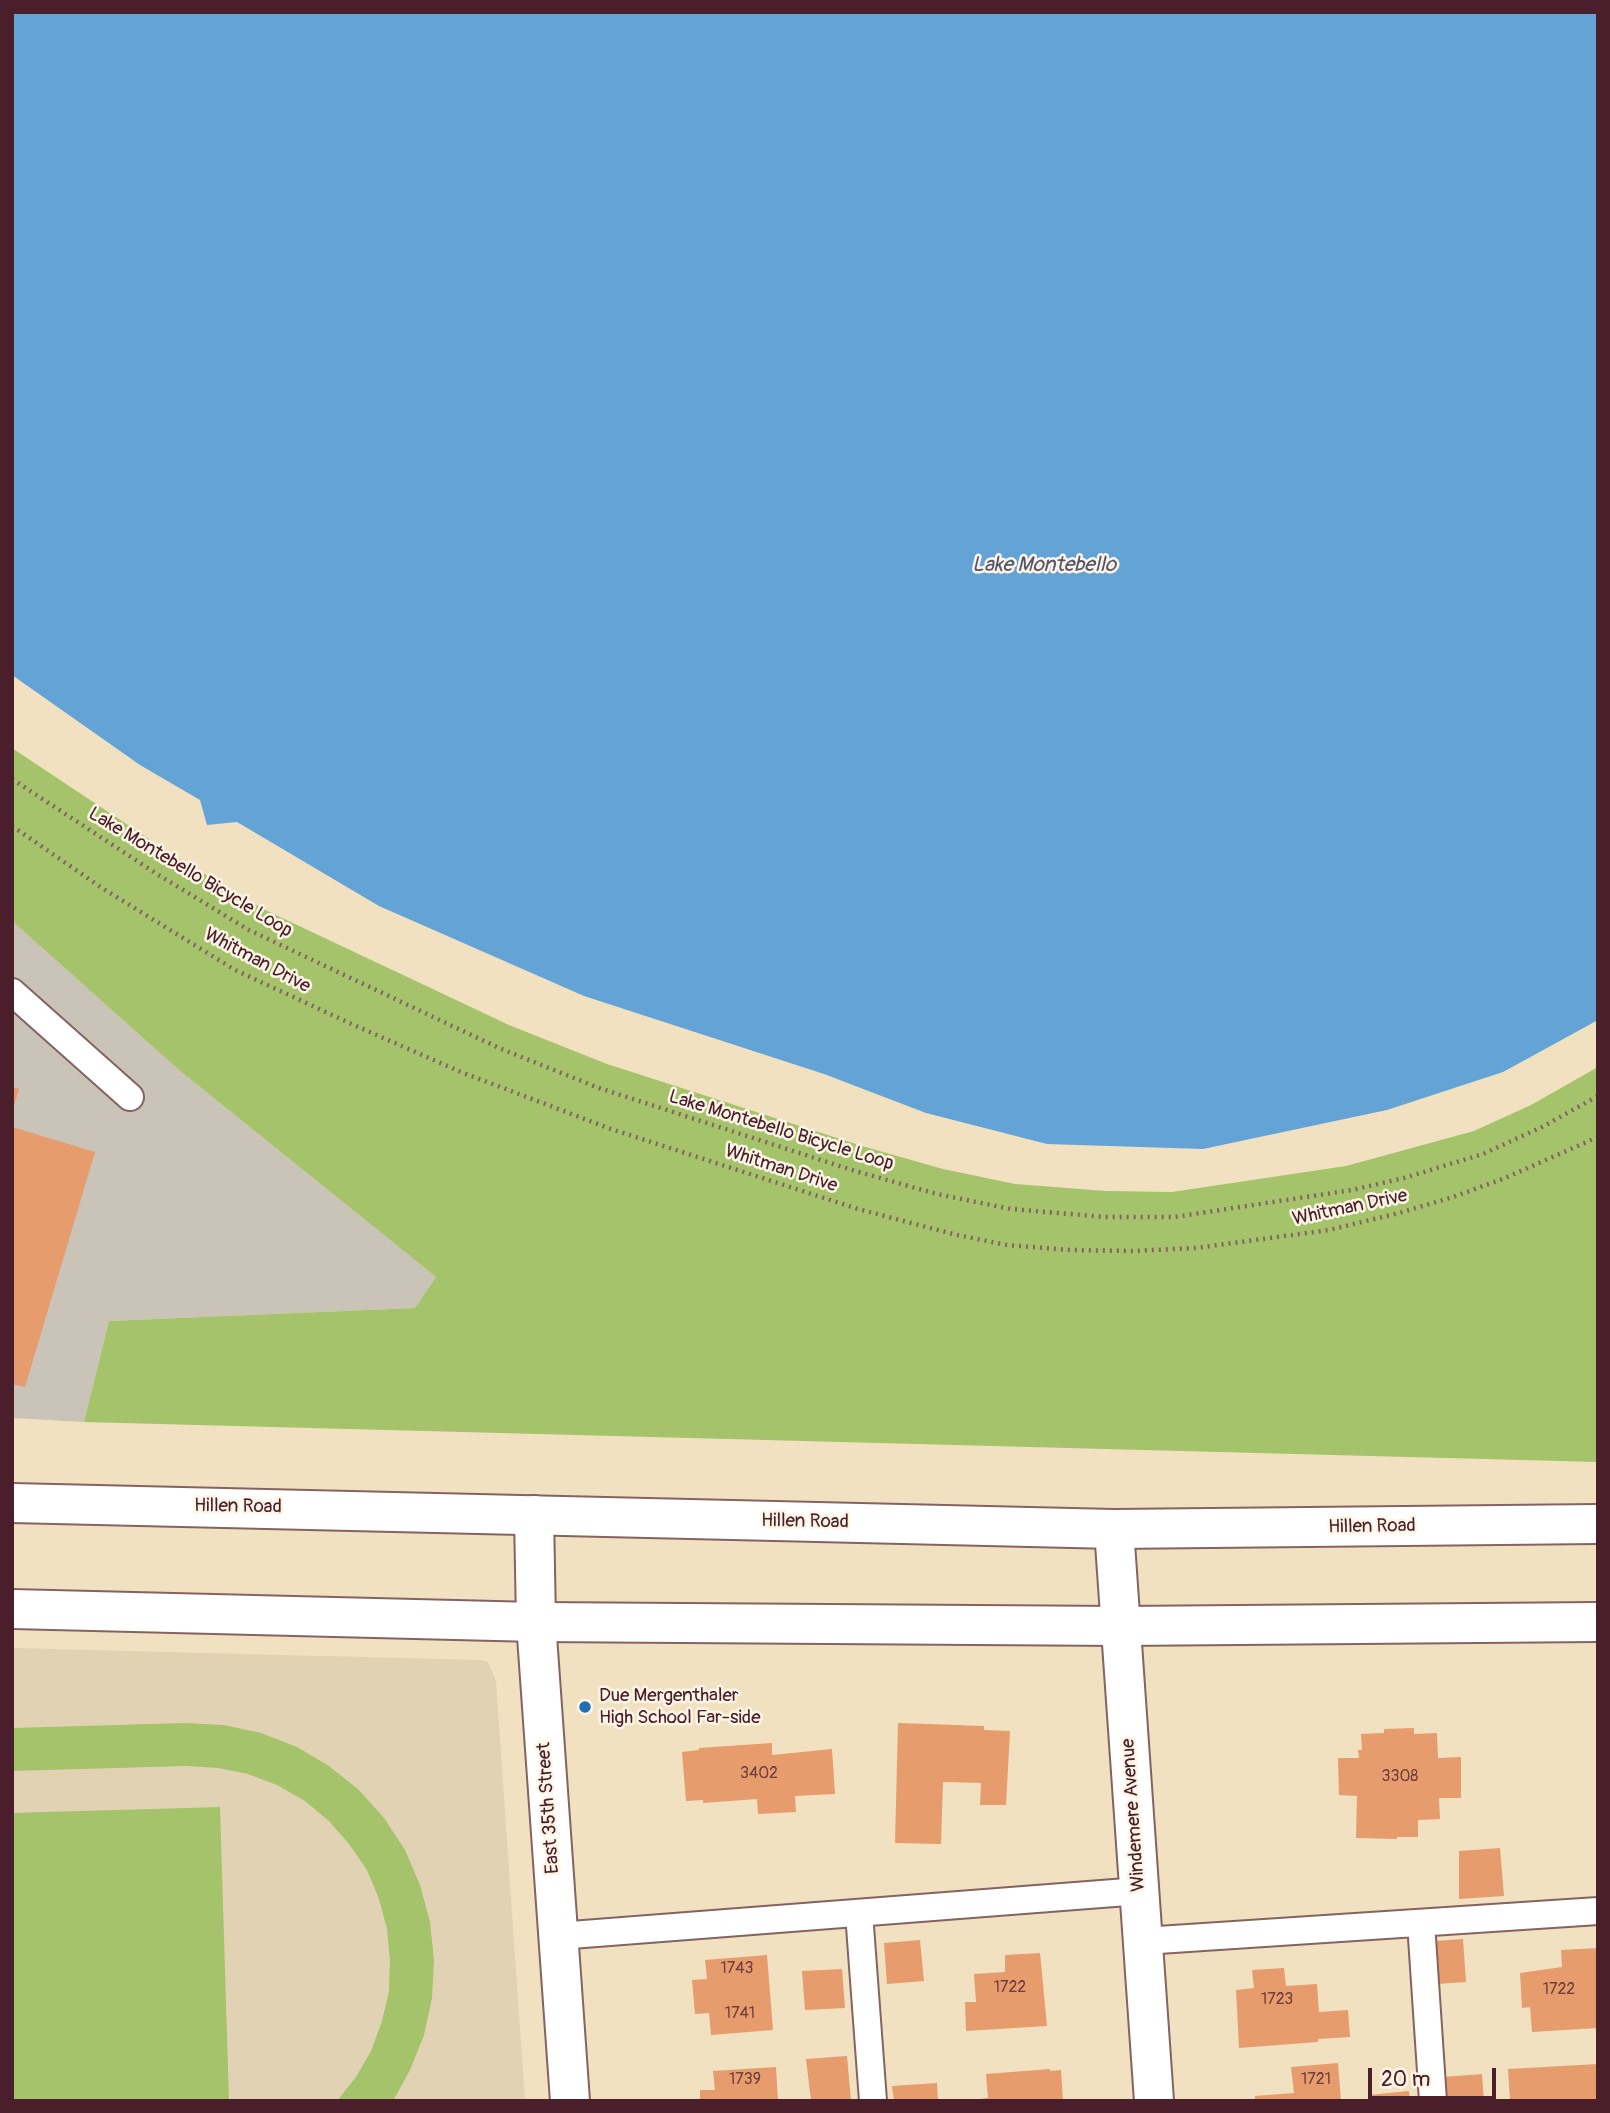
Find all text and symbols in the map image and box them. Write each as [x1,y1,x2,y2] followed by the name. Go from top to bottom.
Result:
[972,553,1116,579] water label: Lake Montebello
[84,803,296,943] street label: Lake Montebello Bicycle Loop
[200,923,314,999] street label: Whitman Drive
[666,1086,896,1176] street label: Lake Montebello Bicycle Loop
[722,1140,840,1198] street label: Whitman Drive
[1290,1185,1410,1231] street label: Whitman Drive
[194,1495,282,1519] street label: Hillen Road
[761,1510,849,1534] street label: Hillen Road
[1328,1515,1416,1539] street label: Hillen Road
[599,1685,761,1729] place label: Due Mergenthaler High School Far-side
[577,1699,593,1715] marker: Due Mergenthaler High School Far-side
[1117,1738,1151,1892] street label: Windemere Avenue
[533,1741,565,1875] street label: East 35th Street
[740,1764,778,1784] house number: 3402
[1382,1767,1418,1787] house number: 3308
[721,1959,753,1979] house number: 1743
[994,1978,1026,1998] house number: 1722
[1543,1980,1575,2000] house number: 1722
[1261,1990,1293,2010] house number: 1723
[725,2004,755,2024] house number: 1741
[1372,2054,1500,2098] scale bar
[1381,2066,1430,2093] text: 20 m
[729,2070,761,2090] house number: 1739
[1301,2070,1331,2090] house number: 1721

